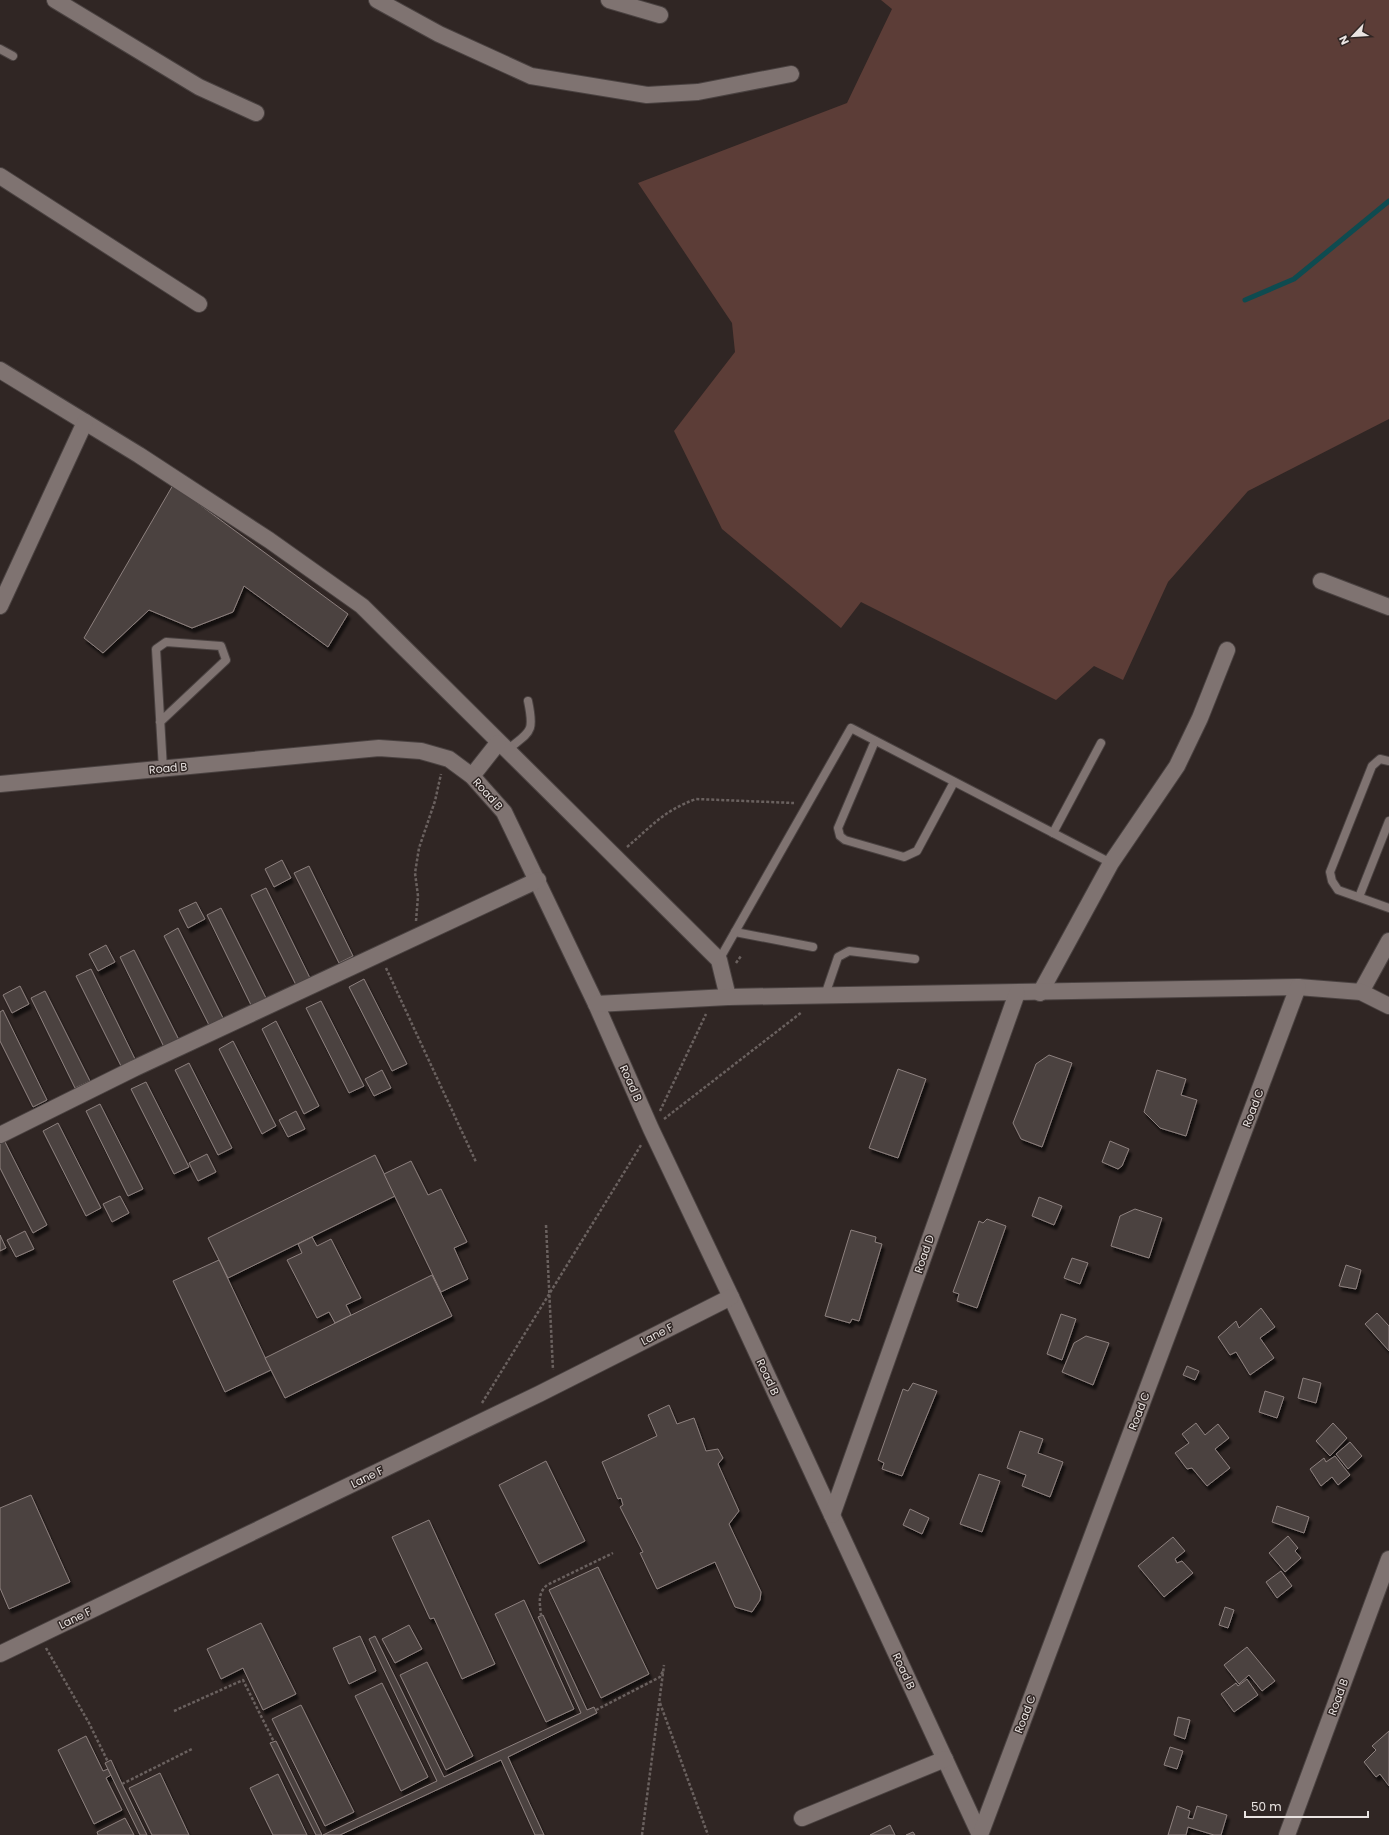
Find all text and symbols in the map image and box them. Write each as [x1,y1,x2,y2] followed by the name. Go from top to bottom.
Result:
[1333,16,1373,56] north arrow
[1335,33,1353,47] text: N
[148,758,188,778] street label: Road B
[469,774,507,814] street label: Road B
[616,1062,646,1104] street label: Road B
[1238,1086,1268,1130] street label: Road C
[910,1233,938,1275] street label: Road D
[638,1319,676,1349] street label: Lane F
[753,1356,783,1398] street label: Road B
[1124,1389,1154,1433] street label: Road C
[348,1462,386,1492] street label: Lane F
[56,1603,94,1633] street label: Lane F
[889,1650,919,1692] street label: Road B
[1324,1676,1352,1718] street label: Road B
[1010,1692,1040,1736] street label: Road C
[1245,1793,1368,1819] scale bar
[1251,1798,1282,1815] text: 50 m

